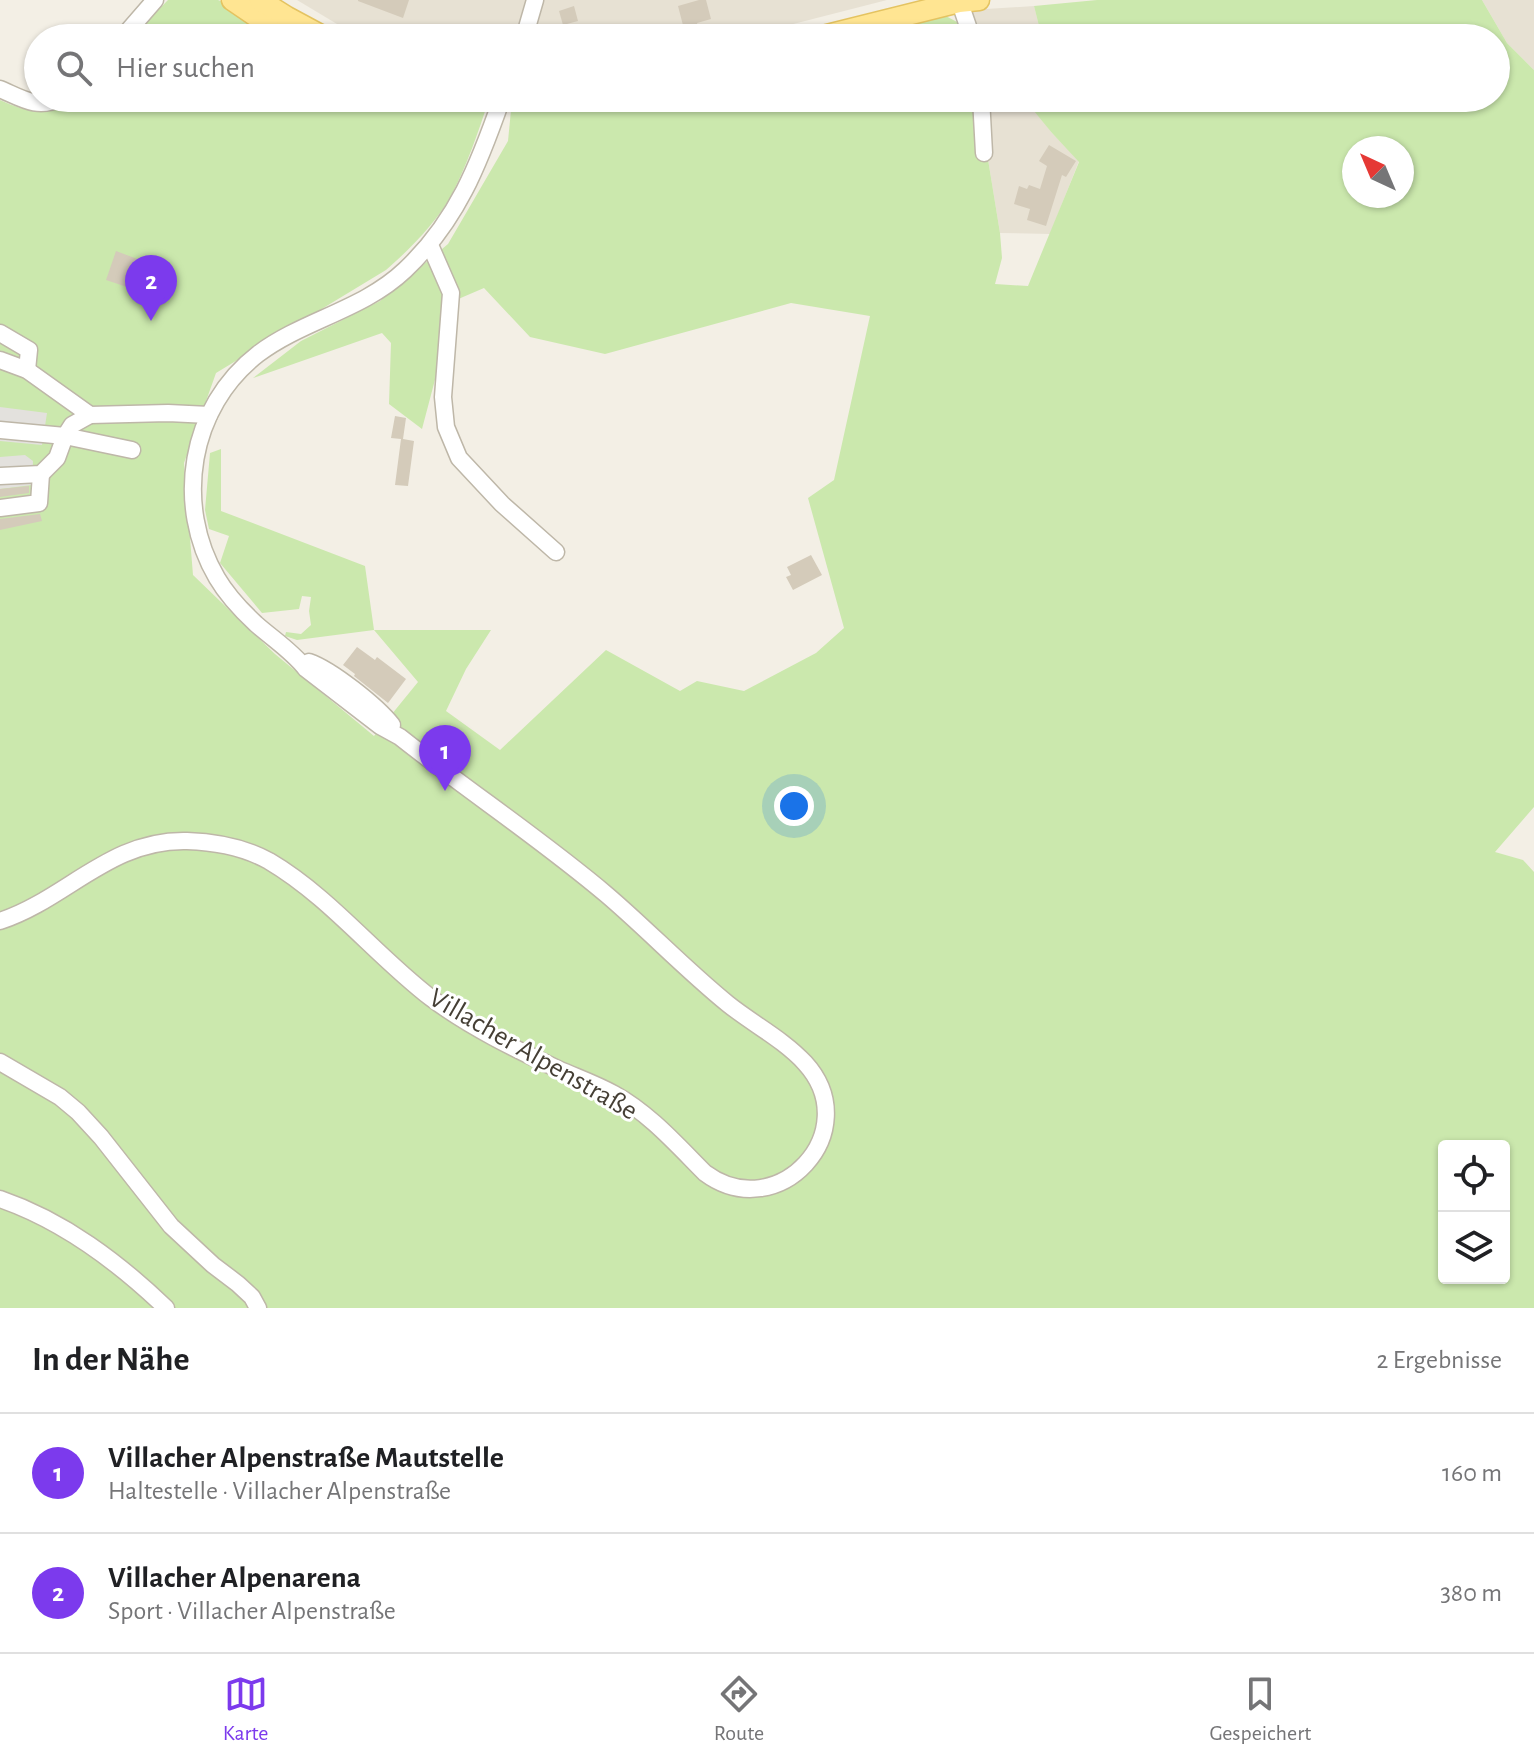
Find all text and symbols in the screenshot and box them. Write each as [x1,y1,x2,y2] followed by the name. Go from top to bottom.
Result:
[24,24,1510,112] search box
[52,46,96,90] icon: search
[116,53,255,83] text: Hier suchen
[1342,136,1414,208] north arrow
[125,255,177,321] pin: 2
[419,725,471,791] pin: 1
[774,786,814,826] your location
[424,984,642,1126] street label: Villacher Alpenstraße
[1438,1140,1510,1284] map controls
[1438,1140,1510,1212] button: locate
[1438,1212,1510,1284] button: layers
[32,1343,189,1377] text: In der Nähe
[1377,1347,1502,1373] text: 2 Ergebnisse
[108,1443,504,1473] text: Villacher Alpenstraße Mautstelle
[53,1460,63,1486] text: 1
[1442,1460,1502,1486] text: 160 m
[108,1478,451,1504] text: Haltestelle · Villacher Alpenstraße
[108,1563,361,1593] text: Villacher Alpenarena
[52,1580,64,1606] text: 2
[1440,1580,1502,1606] text: 380 m
[108,1598,396,1624] text: Sport · Villacher Alpenstraße
[223,1672,268,1746] tab: Karte
[714,1672,764,1746] tab: Route
[1209,1672,1311,1746] tab: Gespeichert

